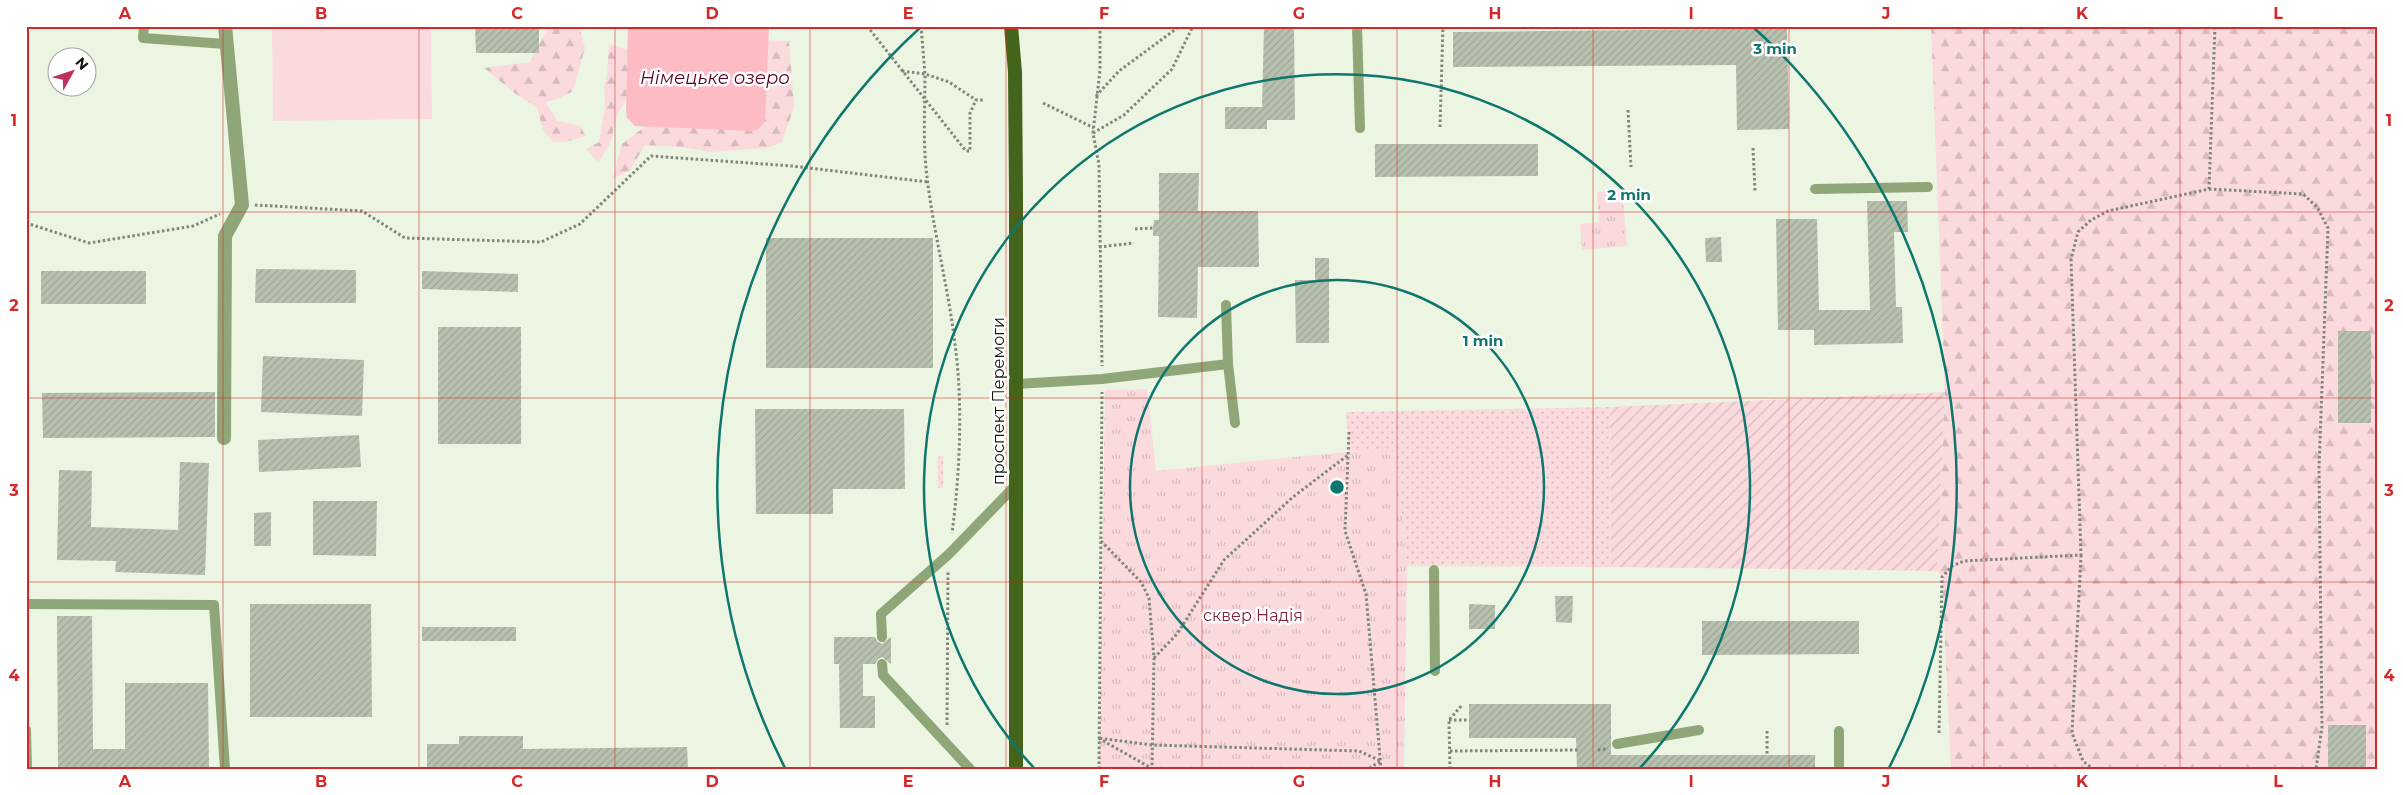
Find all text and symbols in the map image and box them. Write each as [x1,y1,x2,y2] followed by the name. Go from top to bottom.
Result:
[118,4,132,23] text: A
[315,4,327,23] text: B
[511,4,523,23] text: C
[705,4,719,23] text: D
[903,4,913,23] text: E
[1099,4,1109,23] text: F
[1293,4,1305,23] text: G
[1489,4,1501,23] text: H
[1688,4,1694,23] text: I
[1881,4,1890,23] text: J
[2076,4,2089,23] text: K
[2273,4,2283,23] text: L
[1752,39,1797,58] text: 3 min
[48,48,98,98] north arrow
[71,54,92,74] text: N
[640,67,790,89] water label: Німецьке озеро
[11,111,17,130] text: 1
[2386,111,2392,130] text: 1
[1607,185,1651,204] text: 2 min
[9,296,19,315] text: 2
[2384,296,2394,315] text: 2
[989,317,1008,485] street label: проспект Перемоги
[1463,331,1503,350] text: 1 min
[1328,478,1346,496] centre of rings
[8,481,19,500] text: 3
[2383,481,2394,500] text: 3
[1203,606,1303,625] park label: сквер Надія
[8,666,20,685] text: 4
[2383,666,2395,685] text: 4
[118,772,132,791] text: A
[315,772,327,791] text: B
[511,772,523,791] text: C
[705,772,719,791] text: D
[903,772,913,791] text: E
[1099,772,1109,791] text: F
[1293,772,1305,791] text: G
[1489,772,1501,791] text: H
[1688,772,1694,791] text: I
[1881,772,1890,791] text: J
[2076,772,2089,791] text: K
[2273,772,2283,791] text: L

